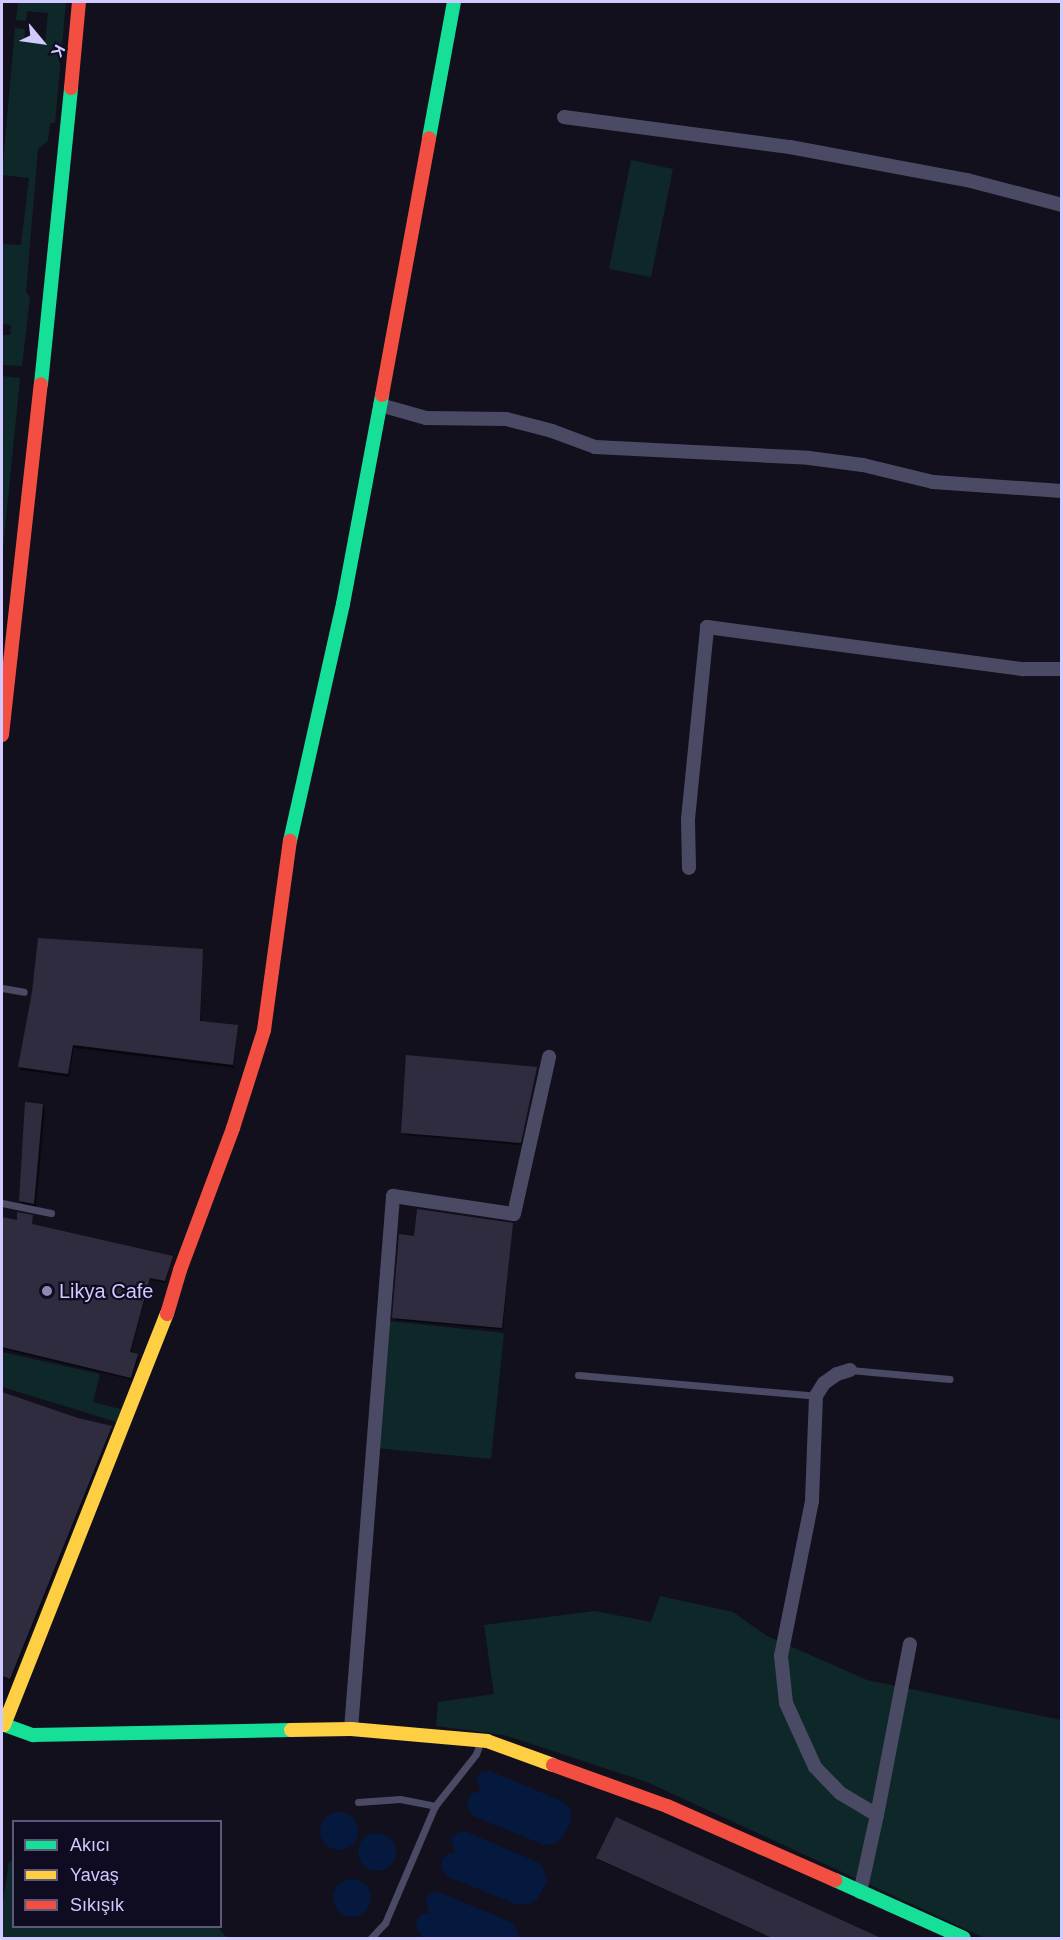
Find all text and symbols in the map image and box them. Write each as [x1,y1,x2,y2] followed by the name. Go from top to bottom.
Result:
[12,12,72,72] north arrow
[48,42,68,60] text: K
[59,1279,153,1303] place label: Likya Cafe
[40,1284,54,1298] marker: Likya Cafe
[12,1820,222,1928] legend
[70,1835,110,1855] text: Akıcı
[70,1865,119,1885] text: Yavaş
[70,1895,124,1915] text: Sıkışık

